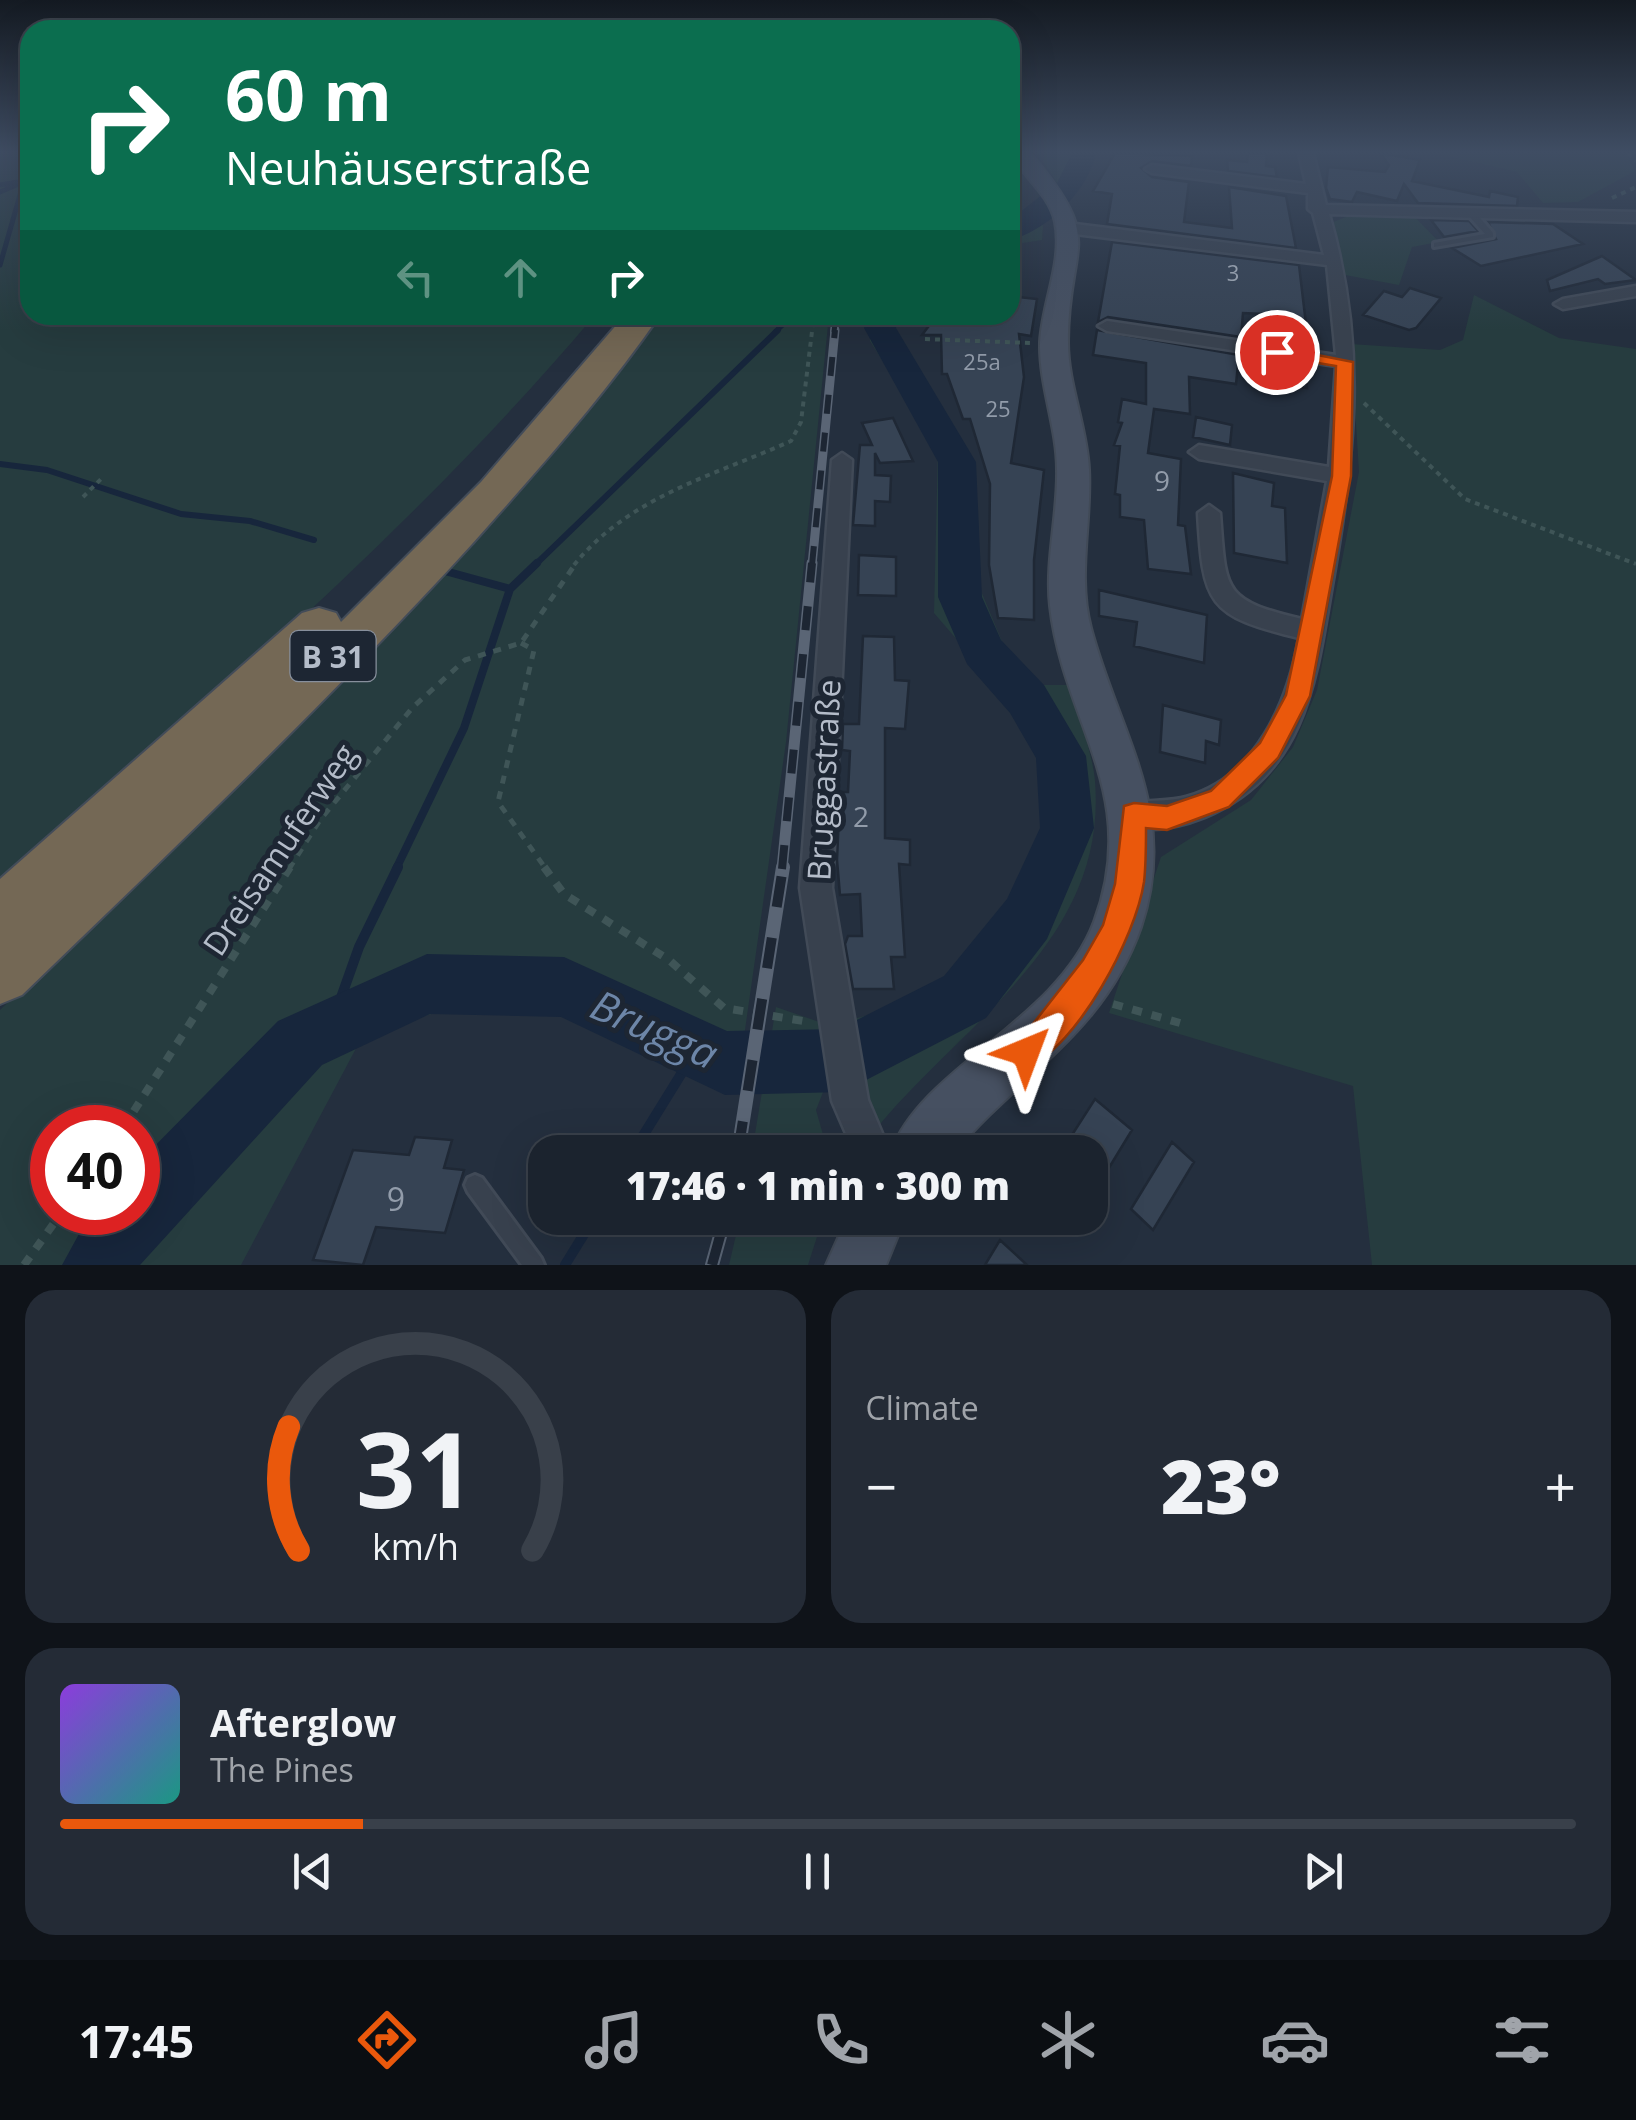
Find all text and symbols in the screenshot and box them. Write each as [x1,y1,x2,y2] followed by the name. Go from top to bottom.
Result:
[225,46,392,142] text: 60 m
[60,60,190,190] icon: right
[225,137,591,198] text: Neuhäuserstraße
[388,250,443,305] icon: left
[493,250,548,305] icon: ahead
[598,250,653,305] icon: right
[1227,257,1239,287] house number: 3
[1235,310,1320,395] pin
[1250,325,1305,380] icon: arrive
[963,346,1001,376] house number: 25a
[985,393,1011,423] house number: 25
[1154,461,1170,499] house number: 9
[290,631,376,681] road number: B 31
[796,678,850,882] street label: Bruggastraße
[192,735,366,963] street label: Dreisamuferweg
[853,797,869,835] house number: 2
[583,975,727,1081] water label: Brugga
[974,1000,1078,1104] position arrow
[30,1105,160,1235] speed limit sign: 40
[626,1159,1010,1211] text: 17:46 · 1 min · 300 m
[387,1177,405,1220] house number: 9
[866,1386,979,1429] text: Climate
[356,1397,475,1538] text: 31
[1161,1434,1281,1536] text: 23°
[866,1448,897,1523] text: −
[1545,1448,1576,1523] text: +
[372,1522,459,1570] text: km/h
[210,1696,396,1748] text: Afterglow
[210,1748,354,1791] text: The Pines
[285,1844,340,1899] icon: previous
[790,1844,845,1899] icon: pause
[1296,1844,1351,1899] icon: next
[352,2005,422,2075] icon: directions
[579,2005,649,2075] icon: music
[806,2005,876,2075] icon: phone
[1033,2005,1103,2075] icon: climate
[1260,2005,1330,2075] icon: car
[1487,2005,1557,2075] icon: filters
[79,2010,194,2071] text: 17:45

